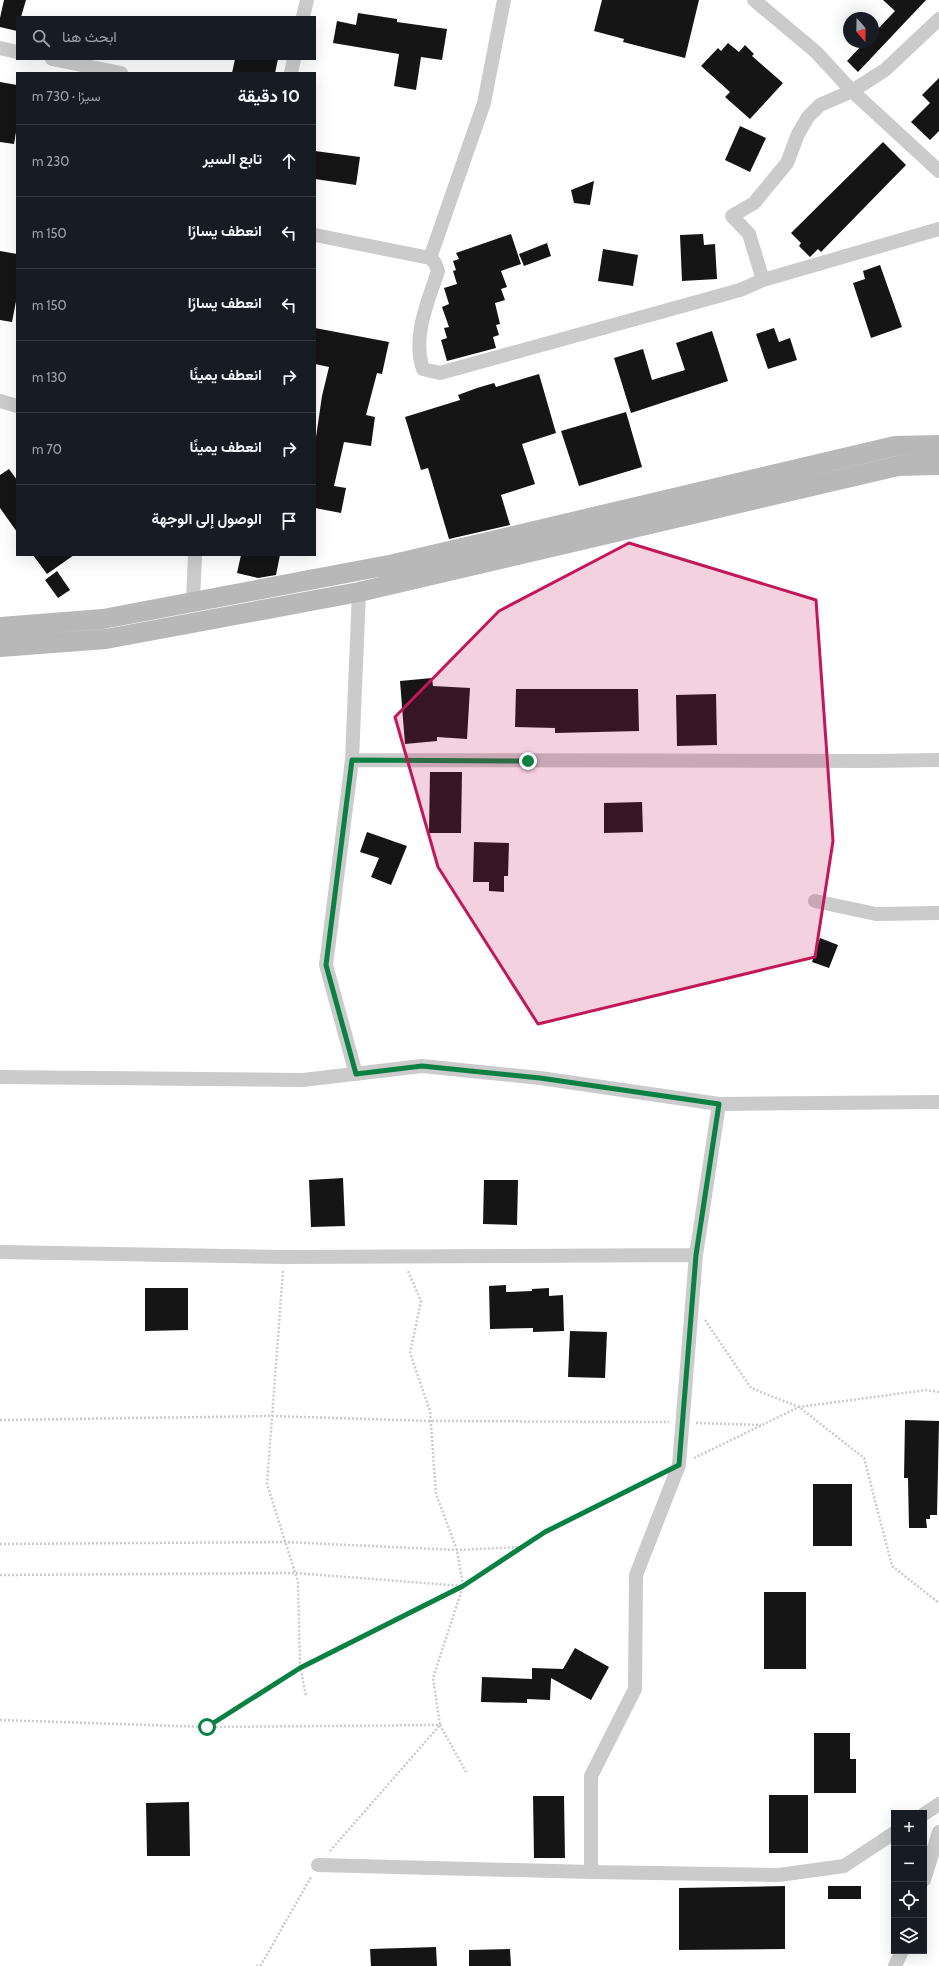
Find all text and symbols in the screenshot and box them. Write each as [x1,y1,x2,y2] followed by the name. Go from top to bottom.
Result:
[843,12,879,48] north arrow
[16,16,316,60] search box
[30,27,52,49] icon: search
[62,28,117,46] text: ابحث هنا
[238,86,300,106] text: 10 دقيقة
[32,88,101,104] text: سيرًا · 730 m
[203,150,262,168] text: تابع السير
[278,150,300,172] icon: ahead
[32,153,69,169] text: 230 m
[188,222,262,240] text: انعطف يسارًا
[278,222,300,244] icon: left
[32,225,67,241] text: 150 m
[188,294,262,312] text: انعطف يسارًا
[278,294,300,316] icon: left
[32,297,67,313] text: 150 m
[189,366,262,384] text: انعطف يمينًا
[278,366,300,388] icon: right
[32,369,67,385] text: 130 m
[189,438,262,456] text: انعطف يمينًا
[278,438,300,460] icon: right
[32,441,62,457] text: 70 m
[152,510,262,528] text: الوصول إلى الوجهة
[278,510,300,532] icon: arrive
[519,752,537,770] route end
[198,1718,216,1736] route start
[891,1810,927,1954] map controls
[891,1810,927,1846] button: +
[891,1846,927,1882] button: −
[891,1882,927,1918] button: locate
[891,1918,927,1954] button: layers

